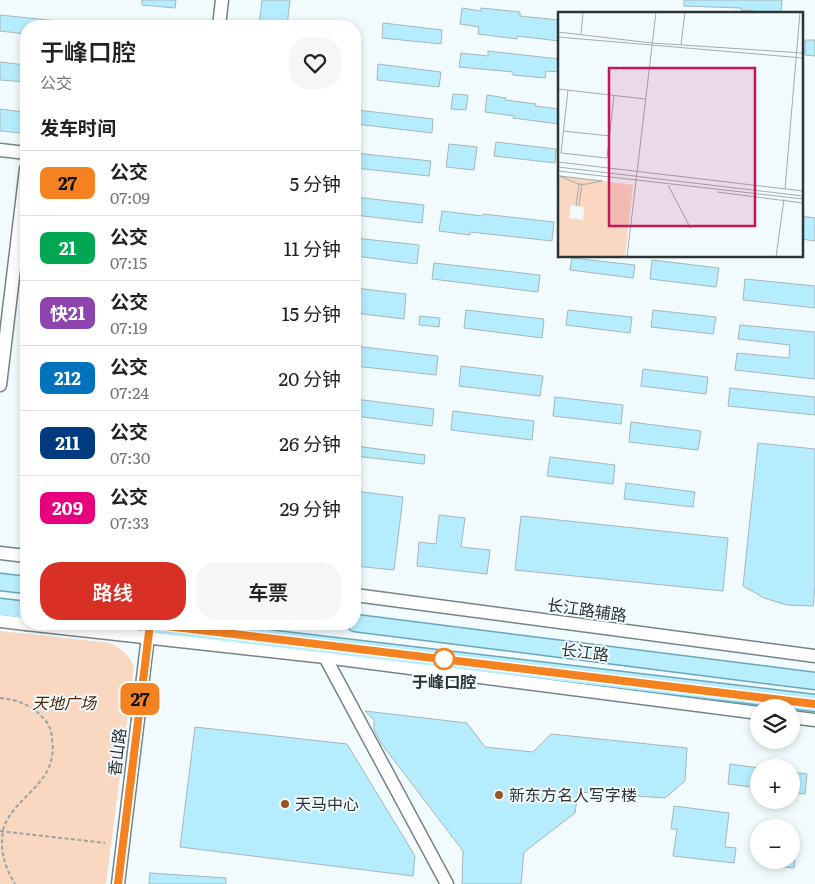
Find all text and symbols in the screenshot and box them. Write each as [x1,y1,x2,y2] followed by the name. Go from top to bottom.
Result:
[558,12,802,258] inset map
[40,33,136,68] text: 于峰口腔
[289,37,341,89] button: heart
[40,70,72,94] text: 公交
[40,113,116,141] text: 发车时间
[110,157,148,185] text: 公交
[58,169,77,196] text: 27
[290,169,341,197] text: 5 分钟
[110,185,150,209] text: 07:09
[110,222,148,250] text: 公交
[59,234,76,261] text: 21
[284,234,341,262] text: 11 分钟
[110,250,147,274] text: 07:15
[110,287,148,315] text: 公交
[50,299,85,326] text: 快21
[282,299,341,327] text: 15 分钟
[110,315,147,339] text: 07:19
[110,352,148,380] text: 公交
[54,364,81,391] text: 212
[279,364,341,392] text: 20 分钟
[110,380,149,404] text: 07:24
[110,417,148,445] text: 公交
[55,429,80,456] text: 211
[279,429,341,457] text: 26 分钟
[110,445,150,469] text: 07:30
[110,482,148,510] text: 公交
[52,494,83,521] text: 209
[280,494,341,522] text: 29 分钟
[110,510,149,534] text: 07:33
[40,562,186,620] button: 路线
[196,562,341,620] button: 车票
[546,592,628,626] street label: 长江路辅路
[560,636,610,666] street label: 长江路
[433,648,455,670] marker: 于峰口腔
[412,669,476,693] place label: 于峰口腔
[118,683,162,715] line badge: 27
[130,685,150,712] text: 27
[32,690,98,714] park label: 天地广场
[750,699,800,869] map controls
[750,699,800,749] button: layers
[101,727,131,777] street label: 香山路
[750,759,800,809] button: +
[509,782,637,806] place label: 新东方名人写字楼
[493,789,505,801] marker: 新东方名人写字楼
[295,791,359,815] place label: 天马中心
[279,798,291,810] marker: 天马中心
[750,819,800,869] button: −

